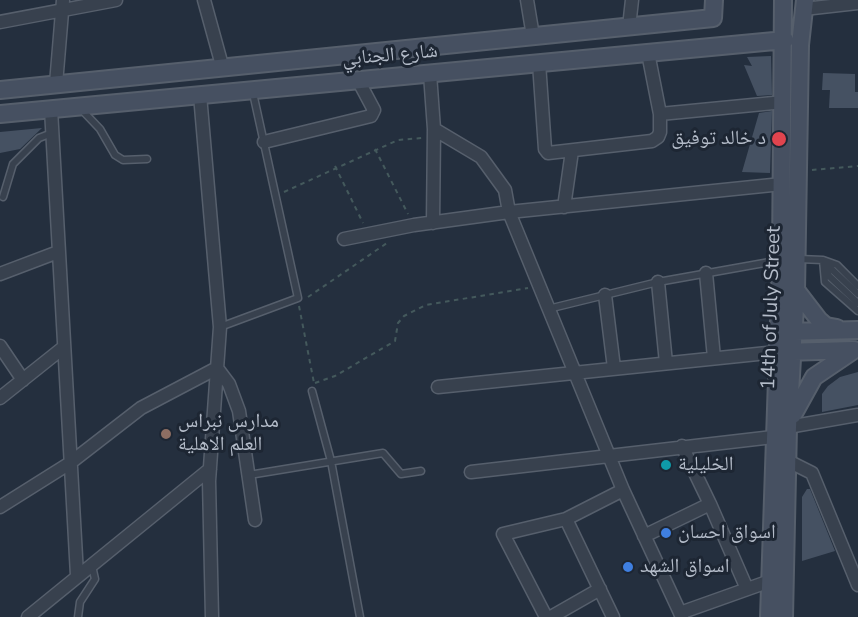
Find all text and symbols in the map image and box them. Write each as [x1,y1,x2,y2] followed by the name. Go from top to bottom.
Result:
[341,40,439,72] street label: شارع الجنابي
[671,127,766,151] place label: د خالد توفيق
[770,130,788,148] marker: د خالد توفيق
[757,226,787,390] street label: 14th of July Street
[178,410,279,457] place label: مدارس نبراس العلم الاهلية
[159,427,173,441] marker: مدارس نبراس العلم الاهلية
[678,453,734,477] place label: الخليلية
[659,458,673,472] marker: الخليلية
[678,521,776,545] place label: اسواق احسان
[659,526,673,540] marker: اسواق احسان
[640,555,729,579] place label: اسواق الشهد
[621,560,635,574] marker: اسواق الشهد

